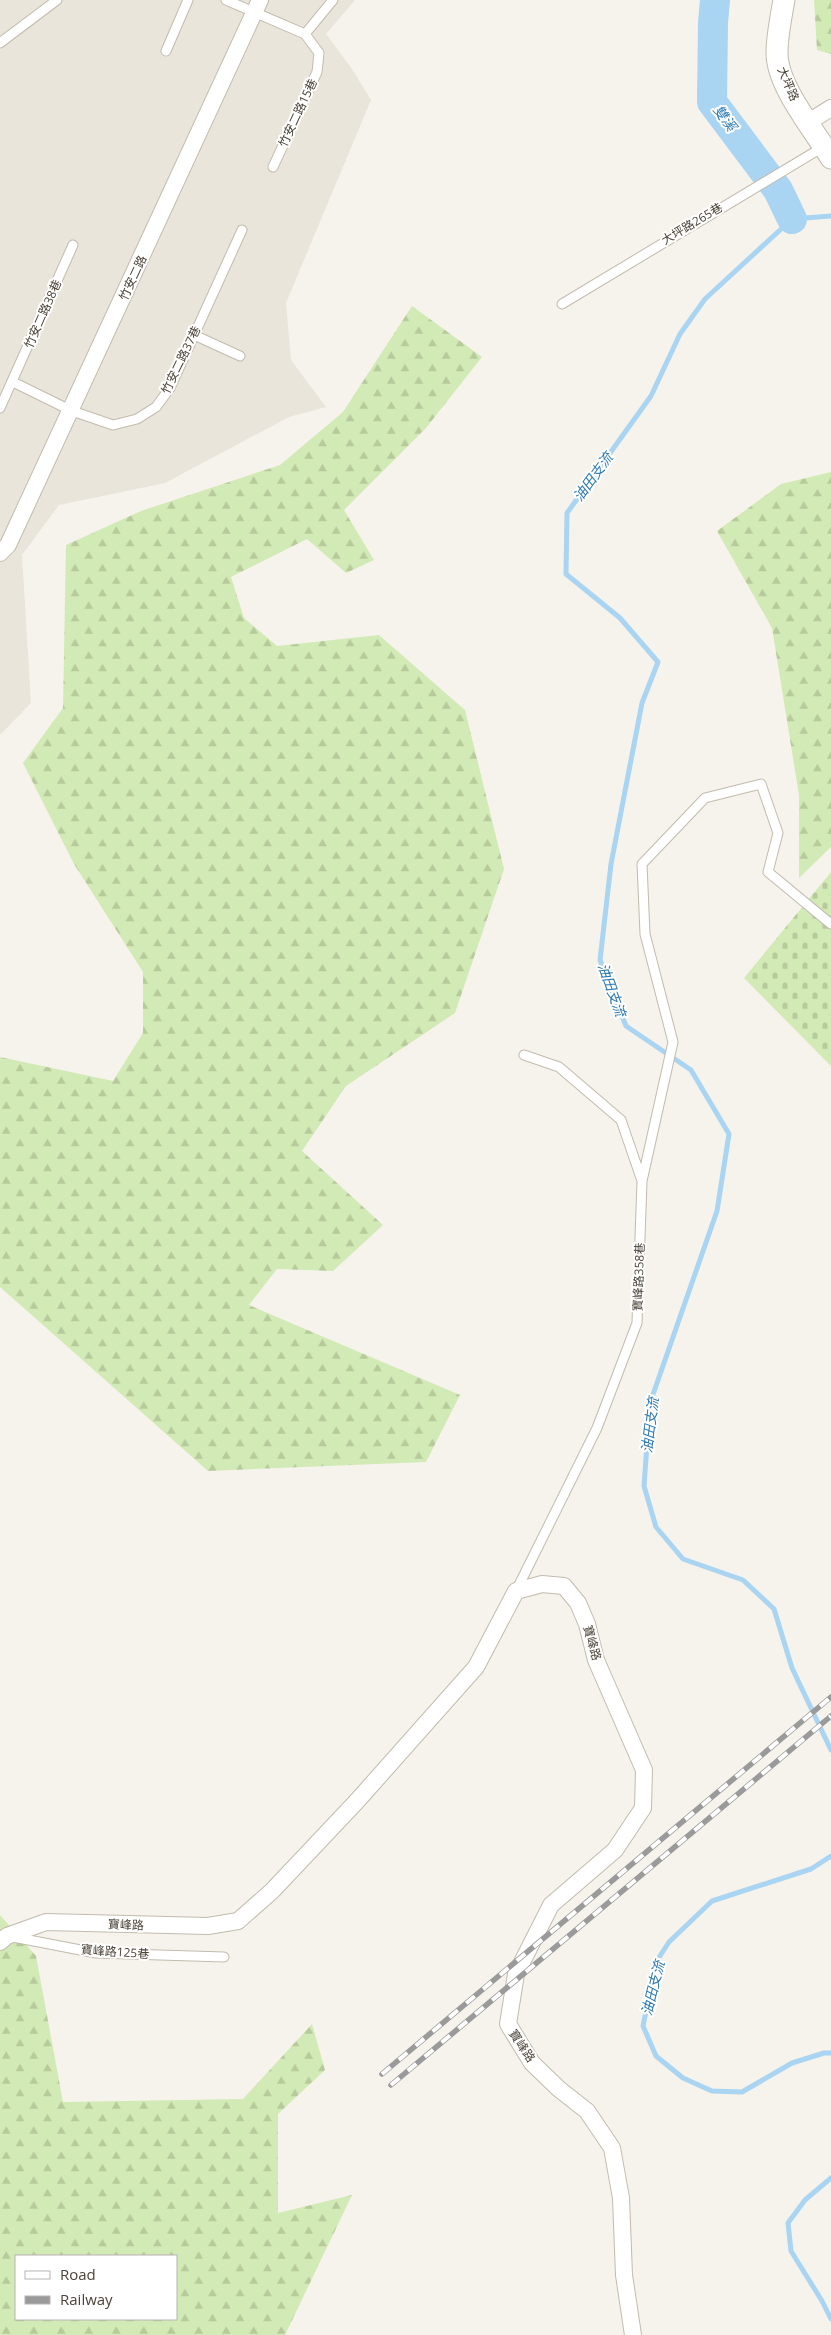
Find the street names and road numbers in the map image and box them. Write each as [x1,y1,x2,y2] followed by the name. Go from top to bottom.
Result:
[774,64,803,104] street label: 大坪路
[274,76,321,150] street label: 竹安二路15巷
[658,199,726,249] street label: 大坪路265巷
[115,252,150,303] street label: 竹安二路
[20,277,65,351] street label: 竹安二路38巷
[157,323,204,397] street label: 竹安二路37巷
[629,1242,648,1312] street label: 寶峰路358巷
[579,1623,606,1663] street label: 寶峰路
[108,1915,144,1934] street label: 寶峰路
[80,1941,150,1962] street label: 寶峰路125巷
[505,2026,540,2065] street label: 寶峰路

